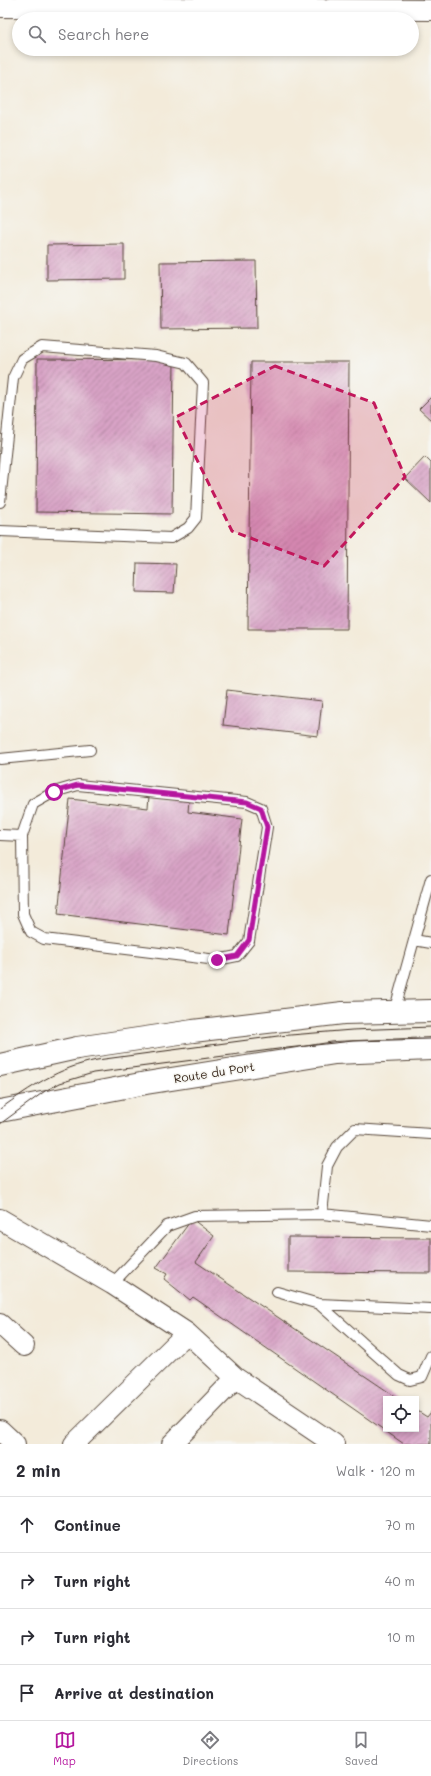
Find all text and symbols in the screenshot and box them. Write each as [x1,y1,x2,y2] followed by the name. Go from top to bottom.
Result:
[12,12,419,56] search box
[26,23,48,45] icon: search
[58,24,149,44] text: Search here
[45,783,63,801] route start
[208,951,226,969] route end
[172,1058,256,1086] street label: Route du Port
[383,1396,419,1432] map controls
[383,1396,419,1432] button: locate
[16,1459,61,1481] text: 2 min
[336,1462,415,1479] text: Walk · 120 m
[16,1514,38,1536] icon: ahead
[54,1515,121,1535] text: Continue
[385,1516,415,1533] text: 70 m
[16,1570,38,1592] icon: right
[54,1571,131,1591] text: Turn right
[385,1572,415,1589] text: 40 m
[16,1626,38,1648] icon: right
[54,1627,131,1647] text: Turn right
[387,1628,415,1645] text: 10 m
[16,1682,38,1704] icon: arrive
[54,1683,214,1703] text: Arrive at destination
[53,1729,76,1768] tab: Map
[182,1729,238,1768] tab: Directions
[345,1729,378,1768] tab: Saved

